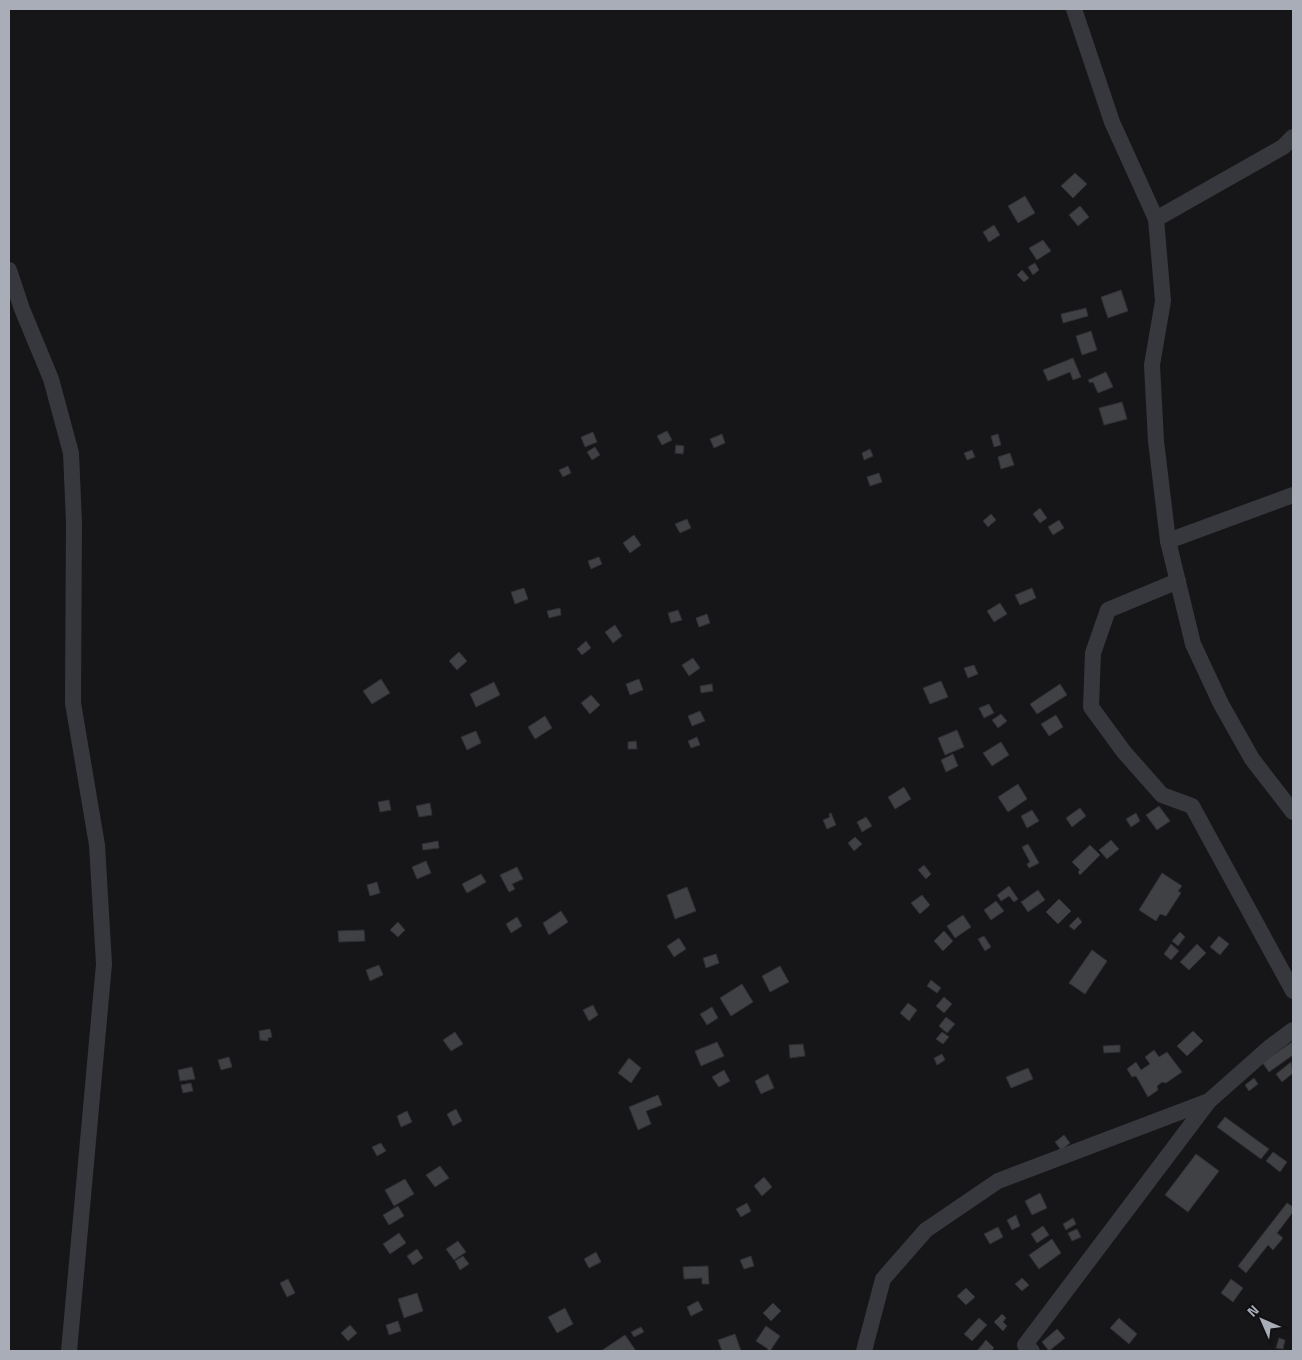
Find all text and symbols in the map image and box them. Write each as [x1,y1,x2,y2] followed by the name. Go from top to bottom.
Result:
[1237,1295,1287,1345] north arrow
[1242,1300,1263,1321] text: N

